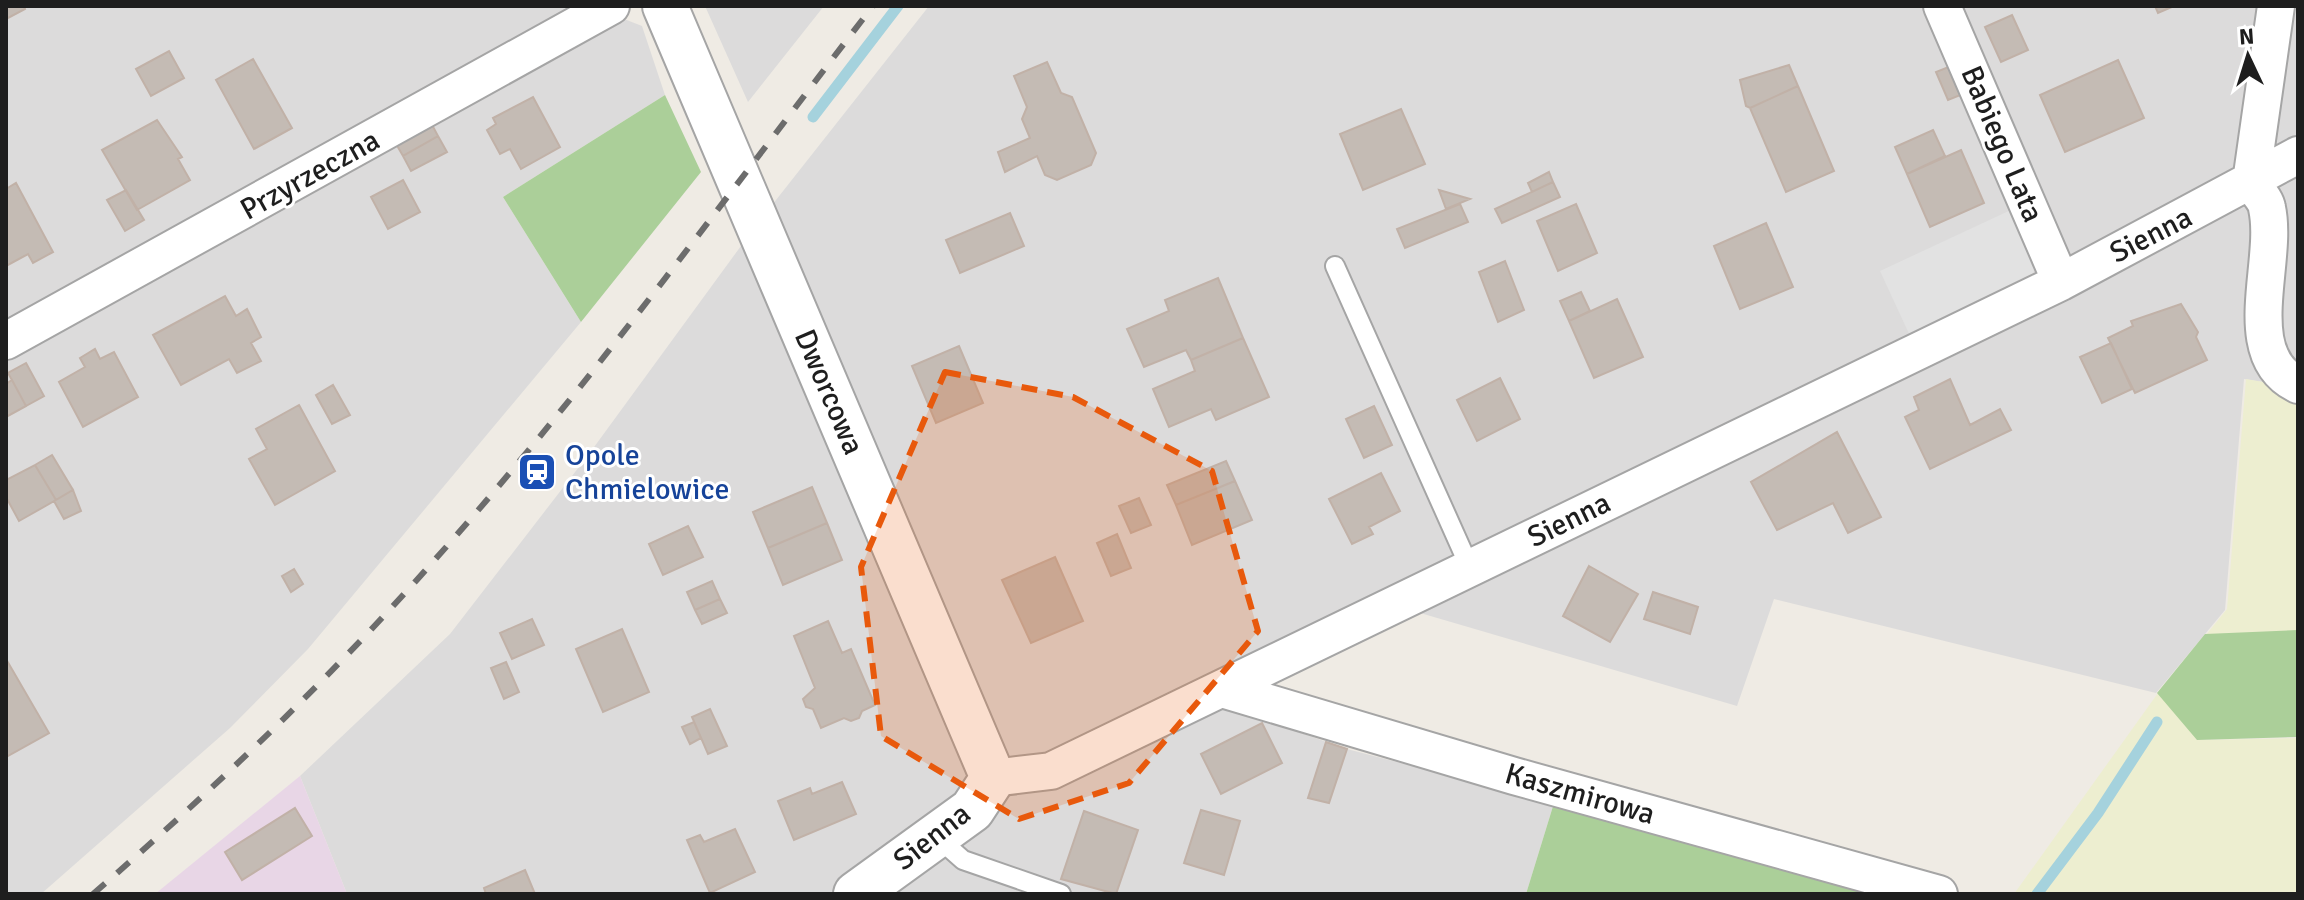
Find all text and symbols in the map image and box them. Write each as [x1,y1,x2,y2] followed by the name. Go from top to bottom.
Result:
[2208,16,2288,96] north arrow
[2238,23,2255,51] text: N
[1952,60,2052,228] street label: Babiego Lata
[234,122,386,228] street label: Przyrzeczna
[2104,199,2198,271] street label: Sienna
[786,324,872,460] street label: Dworcowa
[565,437,730,508] place label: Opole Chmielowice
[516,451,558,493] station icon: Opole Chmielowice
[1521,484,1617,556] street label: Sienna
[1501,755,1659,833] street label: Kaszmirowa
[886,795,978,879] street label: Sienna

